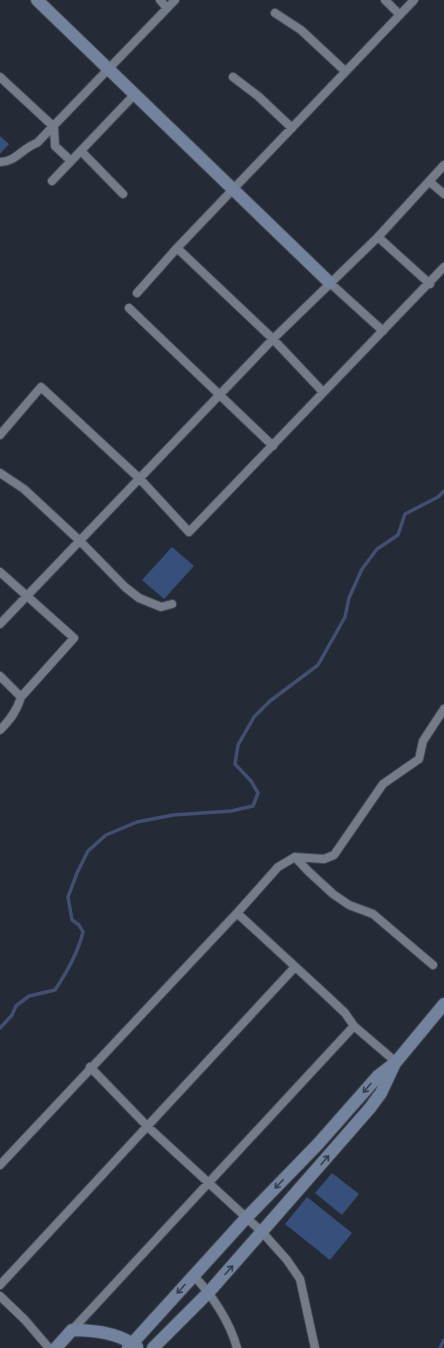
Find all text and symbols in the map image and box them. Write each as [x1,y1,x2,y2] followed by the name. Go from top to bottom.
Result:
[363,1083,372,1093] one-way arrow
[320,1155,329,1165] one-way arrow
[274,1179,284,1189] one-way arrow
[224,1264,233,1275] one-way arrow
[177,1284,186,1295] one-way arrow

